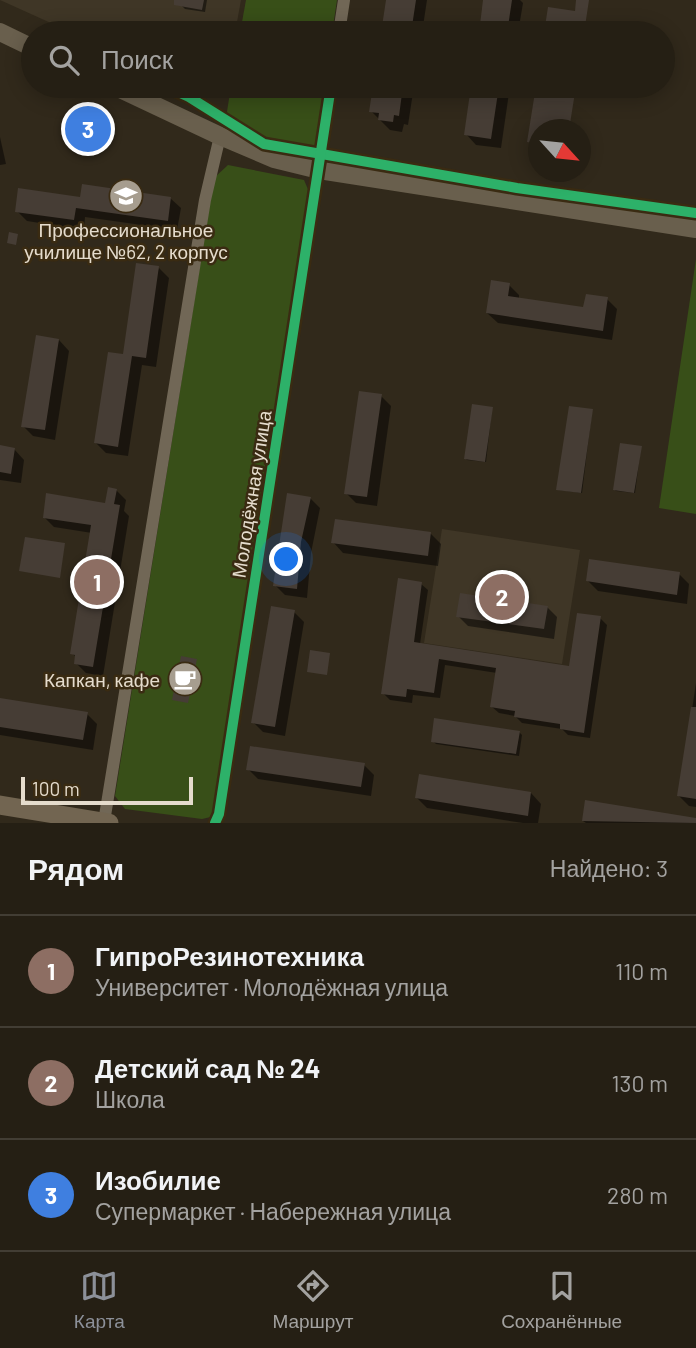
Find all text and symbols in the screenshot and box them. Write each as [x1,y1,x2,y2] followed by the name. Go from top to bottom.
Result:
[21,21,675,98] search box
[45,41,83,79] icon: search
[101,43,173,74] text: Поиск
[65,103,111,155] pin: 3
[528,119,591,182] north arrow
[107,177,145,215] school or university icon: Профессиональное училище №62, 2 корпус
[24,218,228,263] place label: Профессиональное училище №62, 2 корпус
[226,408,276,579] street label: Молодёжная улица
[269,542,303,576] your location
[74,556,120,608] pin: 1
[479,571,525,623] pin: 2
[166,660,204,698] cafe icon: Капкан, кафе
[44,668,160,691] place label: Капкан, кафе
[21,774,192,806] scale bar
[32,777,80,800] text: 100 m
[28,850,124,886] text: Рядом
[550,854,668,882] text: Найдено: 3
[95,940,364,971] text: ГипроРезинотехника
[47,957,55,985] text: 1
[615,957,668,985] text: 110 m
[95,973,448,1001] text: Университет · Молодёжная улица
[95,1052,320,1083] text: Детский сад № 24
[45,1069,57,1097] text: 2
[611,1069,668,1097] text: 130 m
[95,1085,165,1113] text: Школа
[95,1164,221,1195] text: Изобилие
[45,1181,57,1209] text: 3
[607,1181,668,1209] text: 280 m
[95,1197,451,1225] text: Супермаркет · Набережная улица
[74,1267,125,1333] tab: Карта
[272,1267,353,1333] tab: Маршрут
[501,1267,622,1333] tab: Сохранённые

